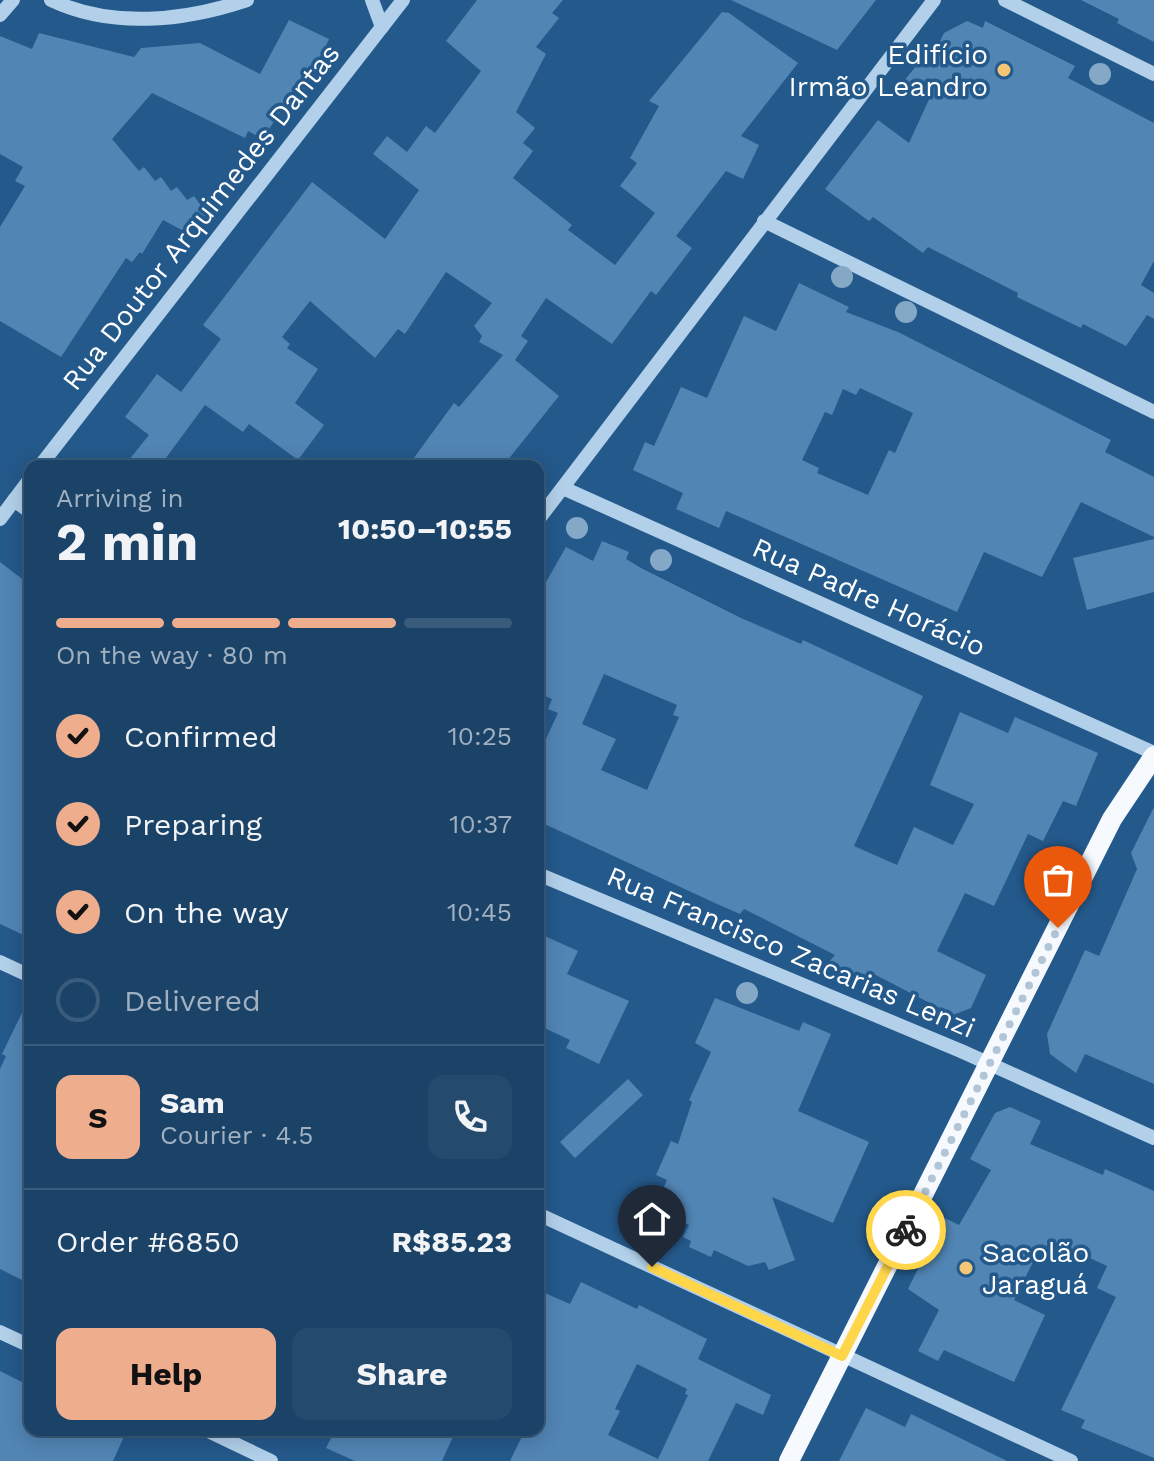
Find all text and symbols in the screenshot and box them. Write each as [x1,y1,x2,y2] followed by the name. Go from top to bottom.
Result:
[55,37,347,397] street label: Rua Doutor Arquimedes Dantas
[789,38,988,103] place label: Edifício Irmão Leandro
[995,61,1013,79] marker: Edifício Irmão Leandro
[56,483,184,513] text: Arriving in
[338,511,512,546] text: 10:50–10:55
[56,512,198,573] text: 2 min
[747,531,991,663] street label: Rua Padre Horácio
[56,640,288,670] text: On the way · 80 m
[56,714,100,758] icon: check
[124,719,278,754] text: Confirmed
[448,721,512,751] text: 10:25
[56,802,100,846] icon: check
[124,807,262,842] text: Preparing
[449,809,512,839] text: 10:37
[1024,846,1092,928] pin
[1036,858,1080,902] icon: bag
[602,859,980,1045] street label: Rua Francisco Zacarias Lenzi
[56,890,100,934] icon: check
[124,895,289,930] text: On the way
[447,897,512,927] text: 10:45
[124,983,261,1018] text: Delivered
[428,1075,512,1159] button: phone
[160,1085,225,1120] text: Sam
[88,1100,108,1135] text: S
[160,1120,313,1150] text: Courier · 4.5
[618,1185,686,1267] pin
[866,1190,946,1270] courier
[630,1197,674,1241] icon: home
[884,1208,928,1252] icon: bike
[56,1224,240,1259] text: Order #6850
[391,1224,512,1259] text: R$85.23
[982,1236,1089,1301] place label: Sacolão Jaraguá
[957,1259,975,1277] marker: Sacolão Jaraguá
[56,1328,276,1420] button: Help
[292,1328,512,1420] button: Share

